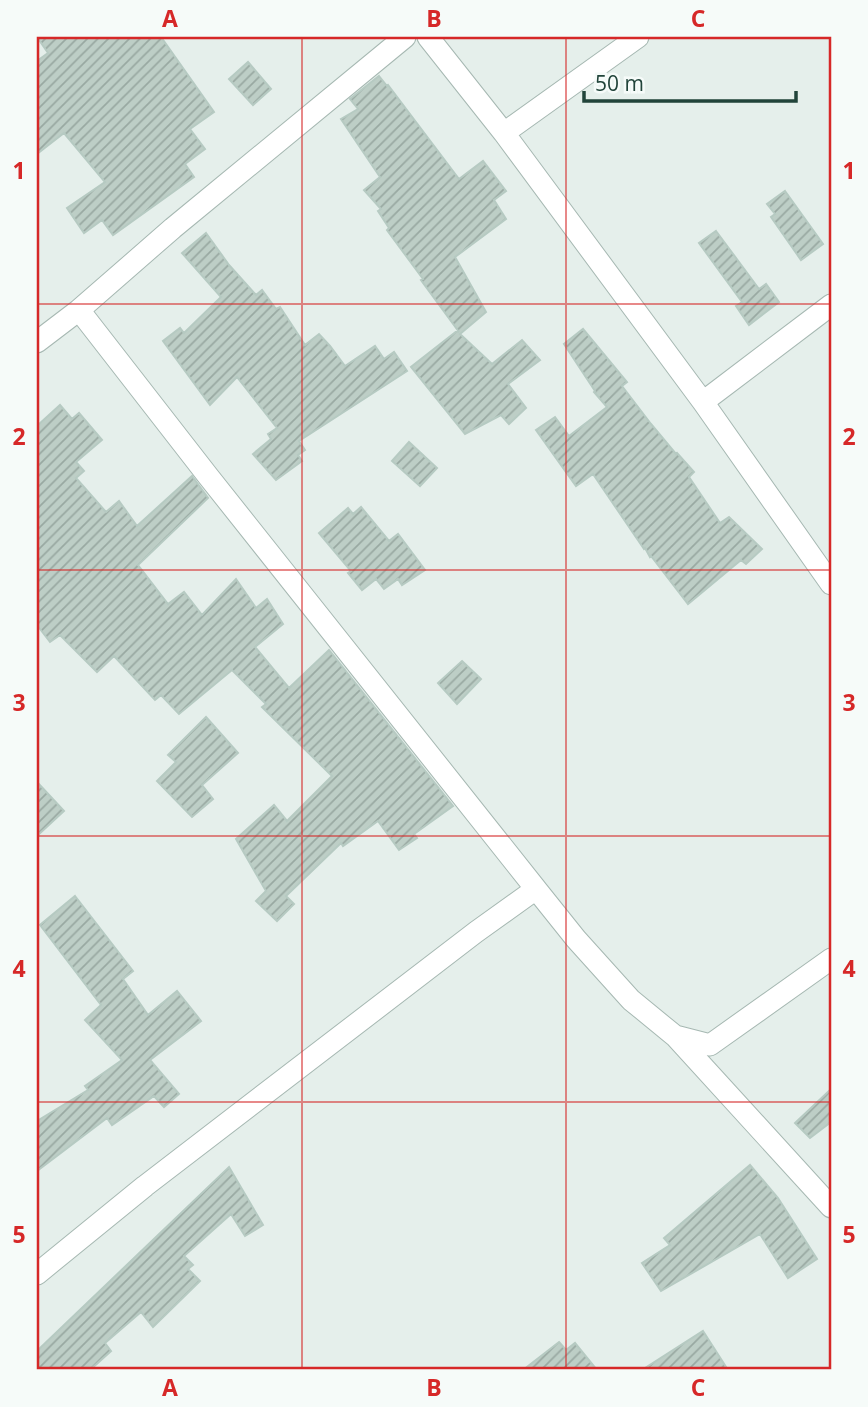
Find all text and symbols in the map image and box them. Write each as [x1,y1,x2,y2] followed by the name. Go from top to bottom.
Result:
[162,2,178,34] text: A
[426,2,442,34] text: B
[691,2,705,34] text: C
[584,60,796,104] scale bar
[595,69,644,97] text: 50 m
[12,154,26,186] text: 1
[842,154,856,186] text: 1
[12,420,26,452] text: 2
[842,420,856,452] text: 2
[12,686,26,718] text: 3
[842,686,856,718] text: 3
[12,952,26,984] text: 4
[842,952,856,984] text: 4
[12,1218,26,1250] text: 5
[842,1218,856,1250] text: 5
[162,1371,178,1403] text: A
[426,1371,442,1403] text: B
[691,1371,705,1403] text: C

